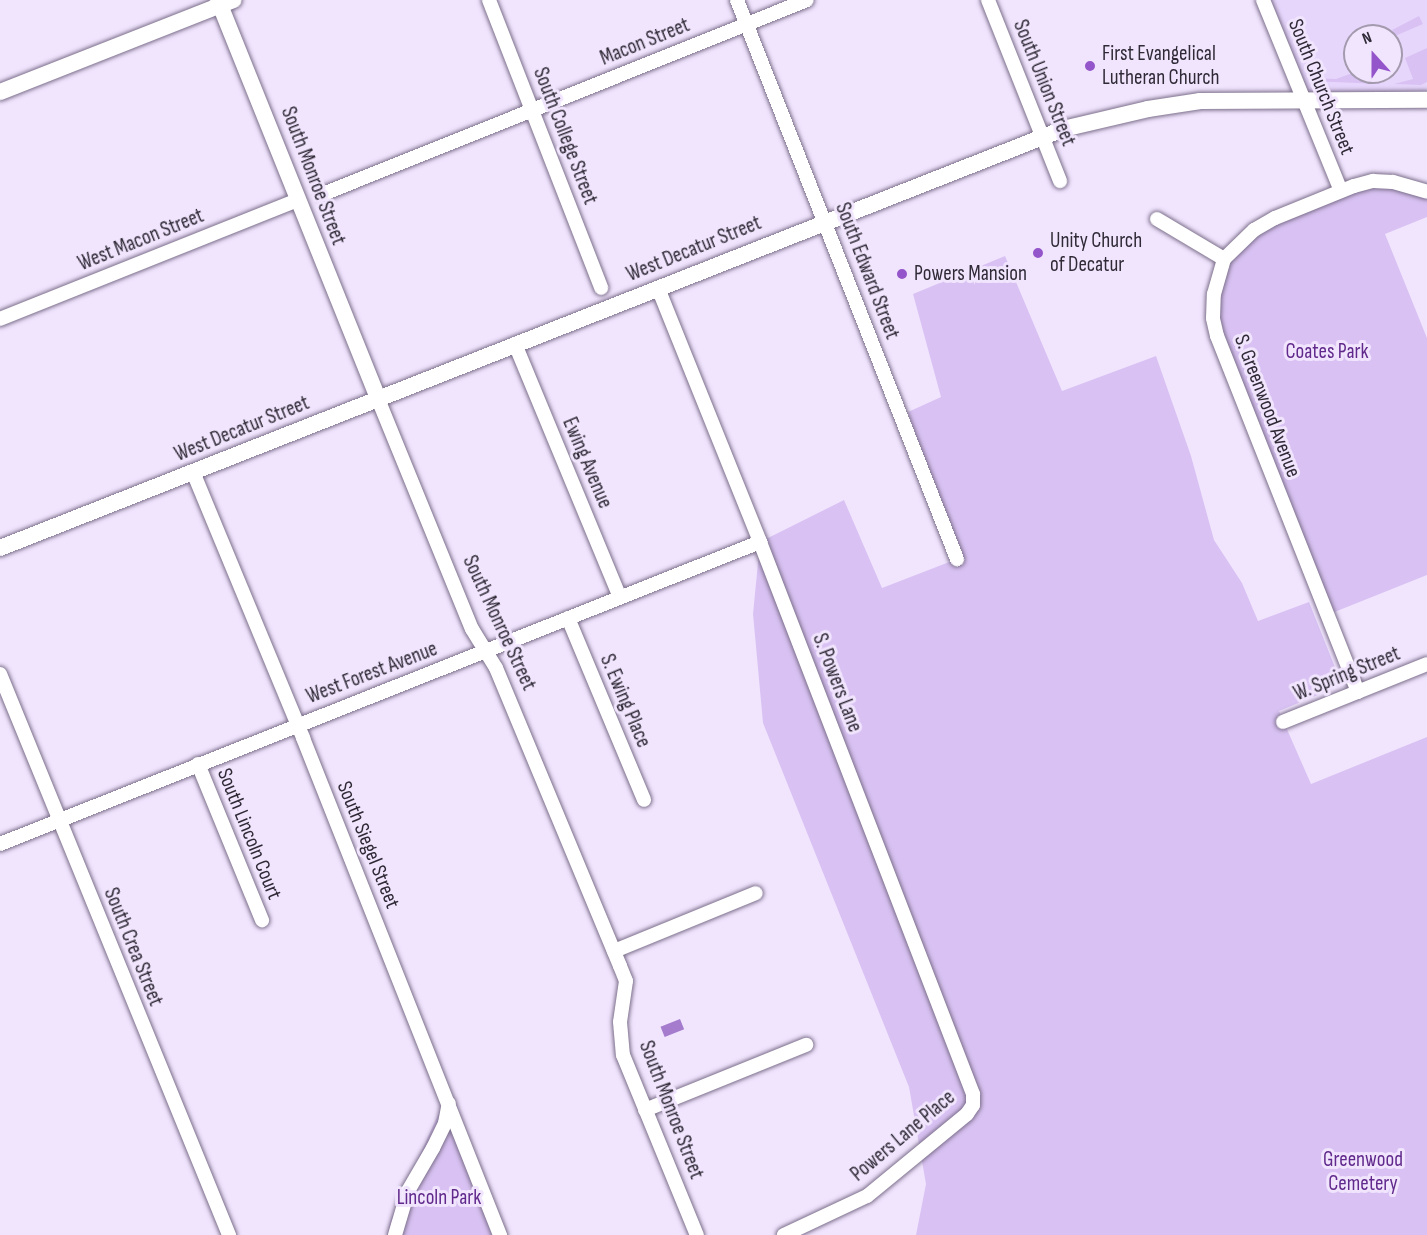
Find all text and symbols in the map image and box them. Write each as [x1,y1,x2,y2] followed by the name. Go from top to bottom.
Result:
[597,13,693,71] street label: Macon Street
[1007,16,1081,150] street label: South Union Street
[1282,16,1360,158] street label: South Church Street
[1343,24,1403,84] north arrow
[1360,28,1374,49] text: N
[1102,41,1220,91] place label: First Evangelical Lutheran Church
[1083,59,1097,73] marker: First Evangelical Lutheran Church
[527,64,603,208] street label: South College Street
[275,103,351,249] street label: South Monroe Street
[829,199,905,343] street label: South Edward Street
[74,203,208,277] street label: West Macon Street
[623,211,765,287] street label: West Decatur Street
[1050,228,1142,278] place label: Unity Church of Decatur
[1031,246,1045,260] marker: Unity Church of Decatur
[914,261,1027,287] place label: Powers Mansion
[895,267,909,281] marker: Powers Mansion
[1228,331,1306,481] street label: S. Greenwood Avenue
[1285,339,1369,365] park label: Coates Park
[171,391,313,467] street label: West Decatur Street
[557,414,617,512] street label: Ewing Avenue
[457,552,541,694] street label: South Monroe Street
[807,630,867,736] street label: S. Powers Lane
[303,636,441,710] street label: West Forest Avenue
[1290,641,1404,707] street label: W. Spring Street
[594,651,656,751] street label: S. Ewing Place
[211,765,287,903] street label: South Lincoln Court
[331,778,405,912] street label: South Siegel Street
[98,884,168,1010] street label: South Crea Street
[633,1037,709,1183] street label: South Monroe Street
[846,1085,960,1187] street label: Powers Lane Place
[1323,1147,1403,1197] park label: Greenwood Cemetery
[397,1185,481,1211] park label: Lincoln Park

